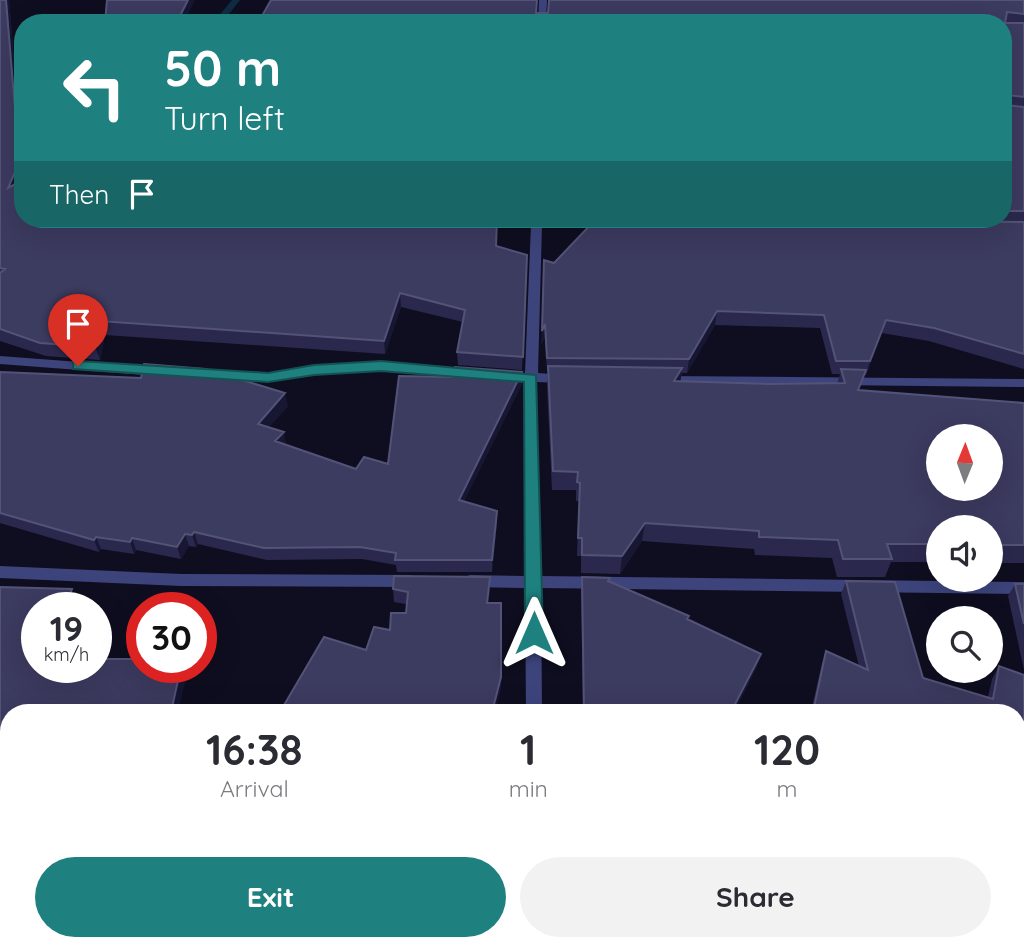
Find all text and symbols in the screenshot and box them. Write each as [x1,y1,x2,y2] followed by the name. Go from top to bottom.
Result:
[164,37,281,98] text: 50 m
[49,42,140,133] icon: left
[164,98,285,138] text: Turn left
[123,175,161,213] icon: arrive
[49,178,109,211] text: Then
[48,294,108,366] pin
[59,305,97,343] icon: arrive
[926,424,1003,500] north arrow
[926,424,1003,683] map controls
[926,515,1003,592] button: sound
[126,592,217,683] speed limit sign: 30
[497,596,571,670] position arrow
[50,606,83,650] text: 19
[926,606,1003,683] button: search
[44,643,89,666] text: km/h
[206,723,303,776] text: 16:38
[520,723,536,776] text: 1
[754,723,820,776] text: 120
[220,774,289,803] text: Arrival
[509,774,548,803] text: min
[776,774,797,803] text: m
[35,857,506,937] button: Exit
[520,857,991,937] button: Share

